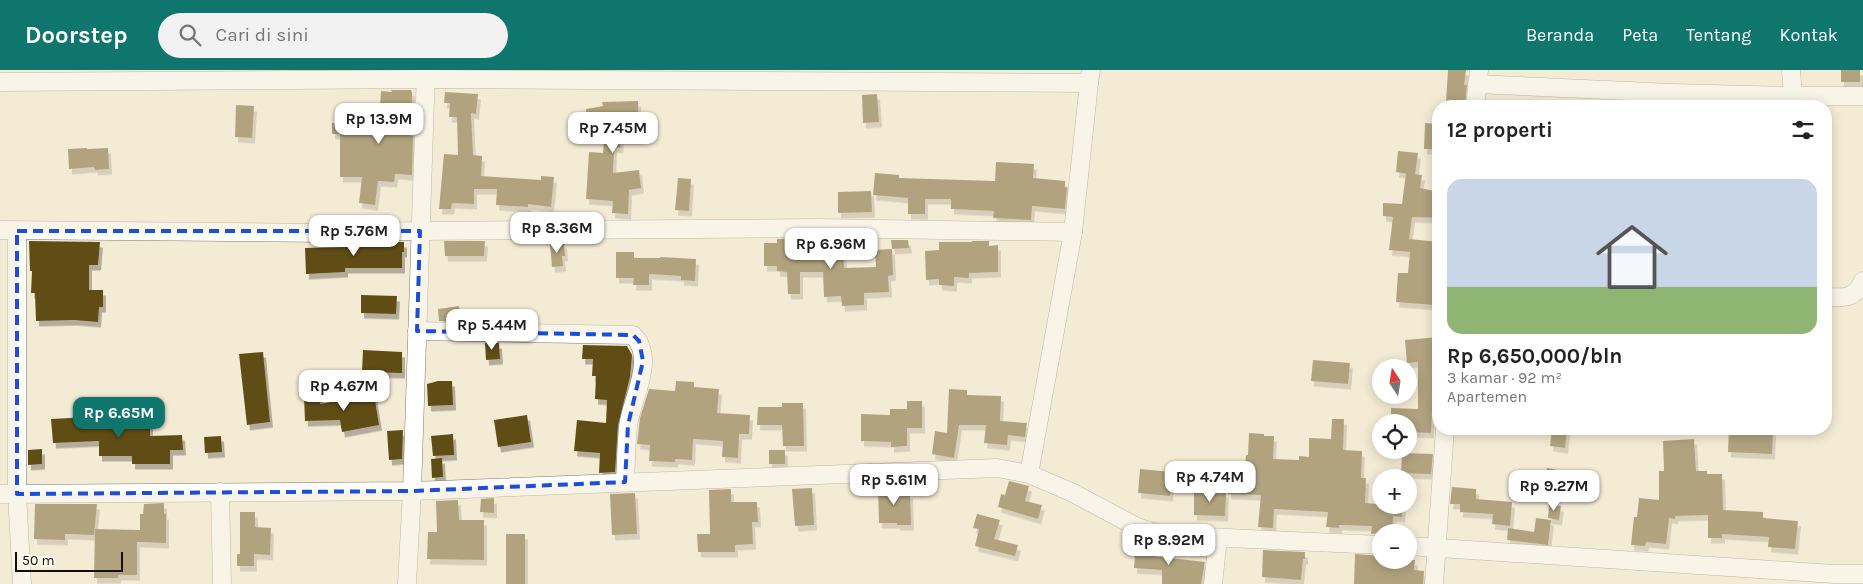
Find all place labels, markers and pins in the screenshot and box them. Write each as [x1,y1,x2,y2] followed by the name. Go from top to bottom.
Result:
[327,102,431,145] pin: Rp 13.9M
[561,112,665,154] pin: Rp 7.45M
[505,212,609,254] pin: Rp 8.36M
[302,214,406,257] pin: Rp 5.76M
[779,228,883,270] pin: Rp 6.96M
[440,308,544,351] pin: Rp 5.44M
[292,370,396,412] pin: Rp 4.67M
[67,396,171,439] pin: Rp 6.65M
[1158,460,1262,503] pin: Rp 4.74M
[842,464,946,506] pin: Rp 5.61M
[1502,470,1606,512] pin: Rp 9.27M
[1117,524,1221,566] pin: Rp 8.92M

